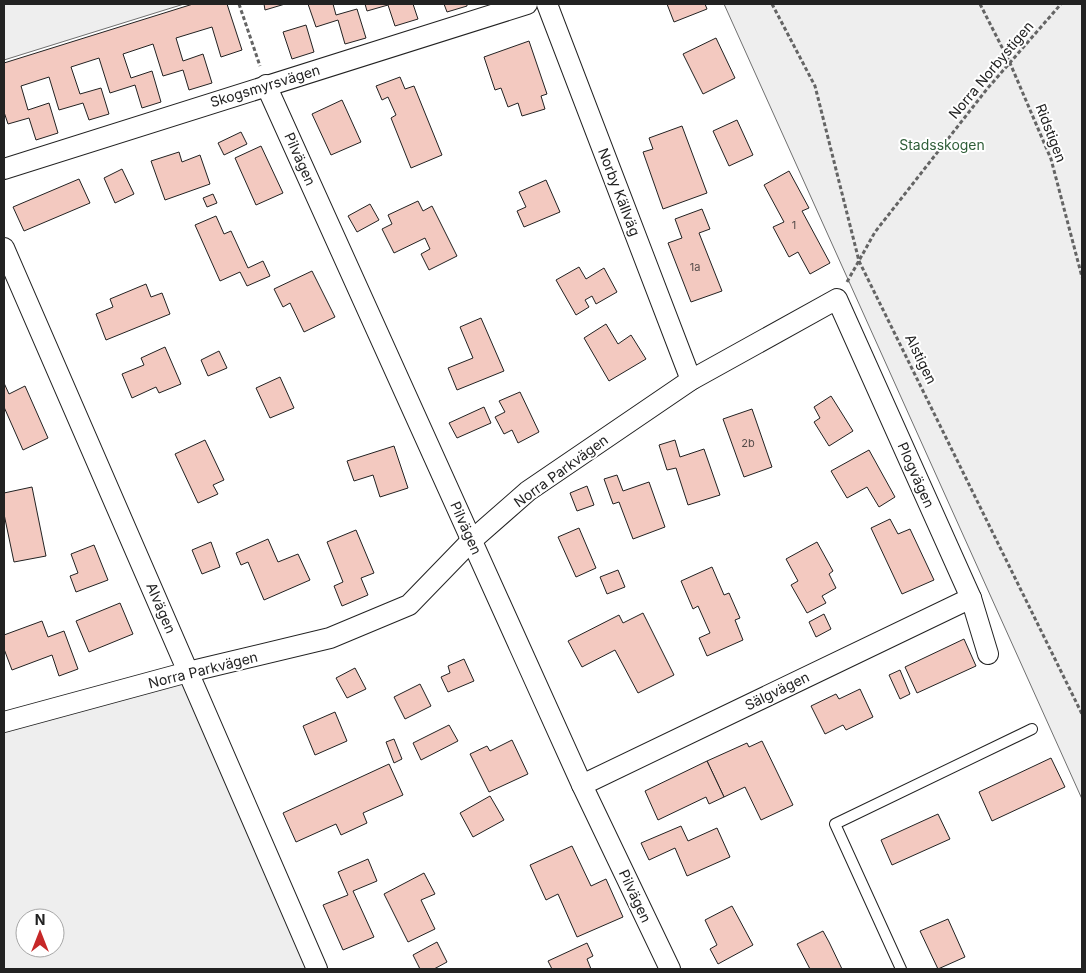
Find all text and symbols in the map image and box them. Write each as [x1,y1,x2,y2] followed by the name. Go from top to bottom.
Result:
[945,17,1036,122] street label: Norra Norbystigen
[208,61,322,110] street label: Skogsmyrsvägen
[1033,101,1070,165] street label: Ridstigen
[281,130,320,188] street label: Pilvägen
[899,136,985,153] park label: Stadsskogen
[595,145,644,238] street label: Norby Källväg
[792,218,796,232] house number: 1
[690,260,700,274] house number: 1a
[902,331,941,387] street label: Alstigen
[510,431,611,510] street label: Norra Parkvägen
[741,436,755,450] house number: 2b
[894,439,938,510] street label: Plogvägen
[447,499,486,557] street label: Pilvägen
[143,580,180,636] street label: Alvägen
[146,648,259,691] street label: Norra Parkvägen
[742,668,812,713] street label: Sälgvägen
[616,867,655,925] street label: Pilvägen
[15,908,65,958] north arrow
[35,911,45,928] text: N

